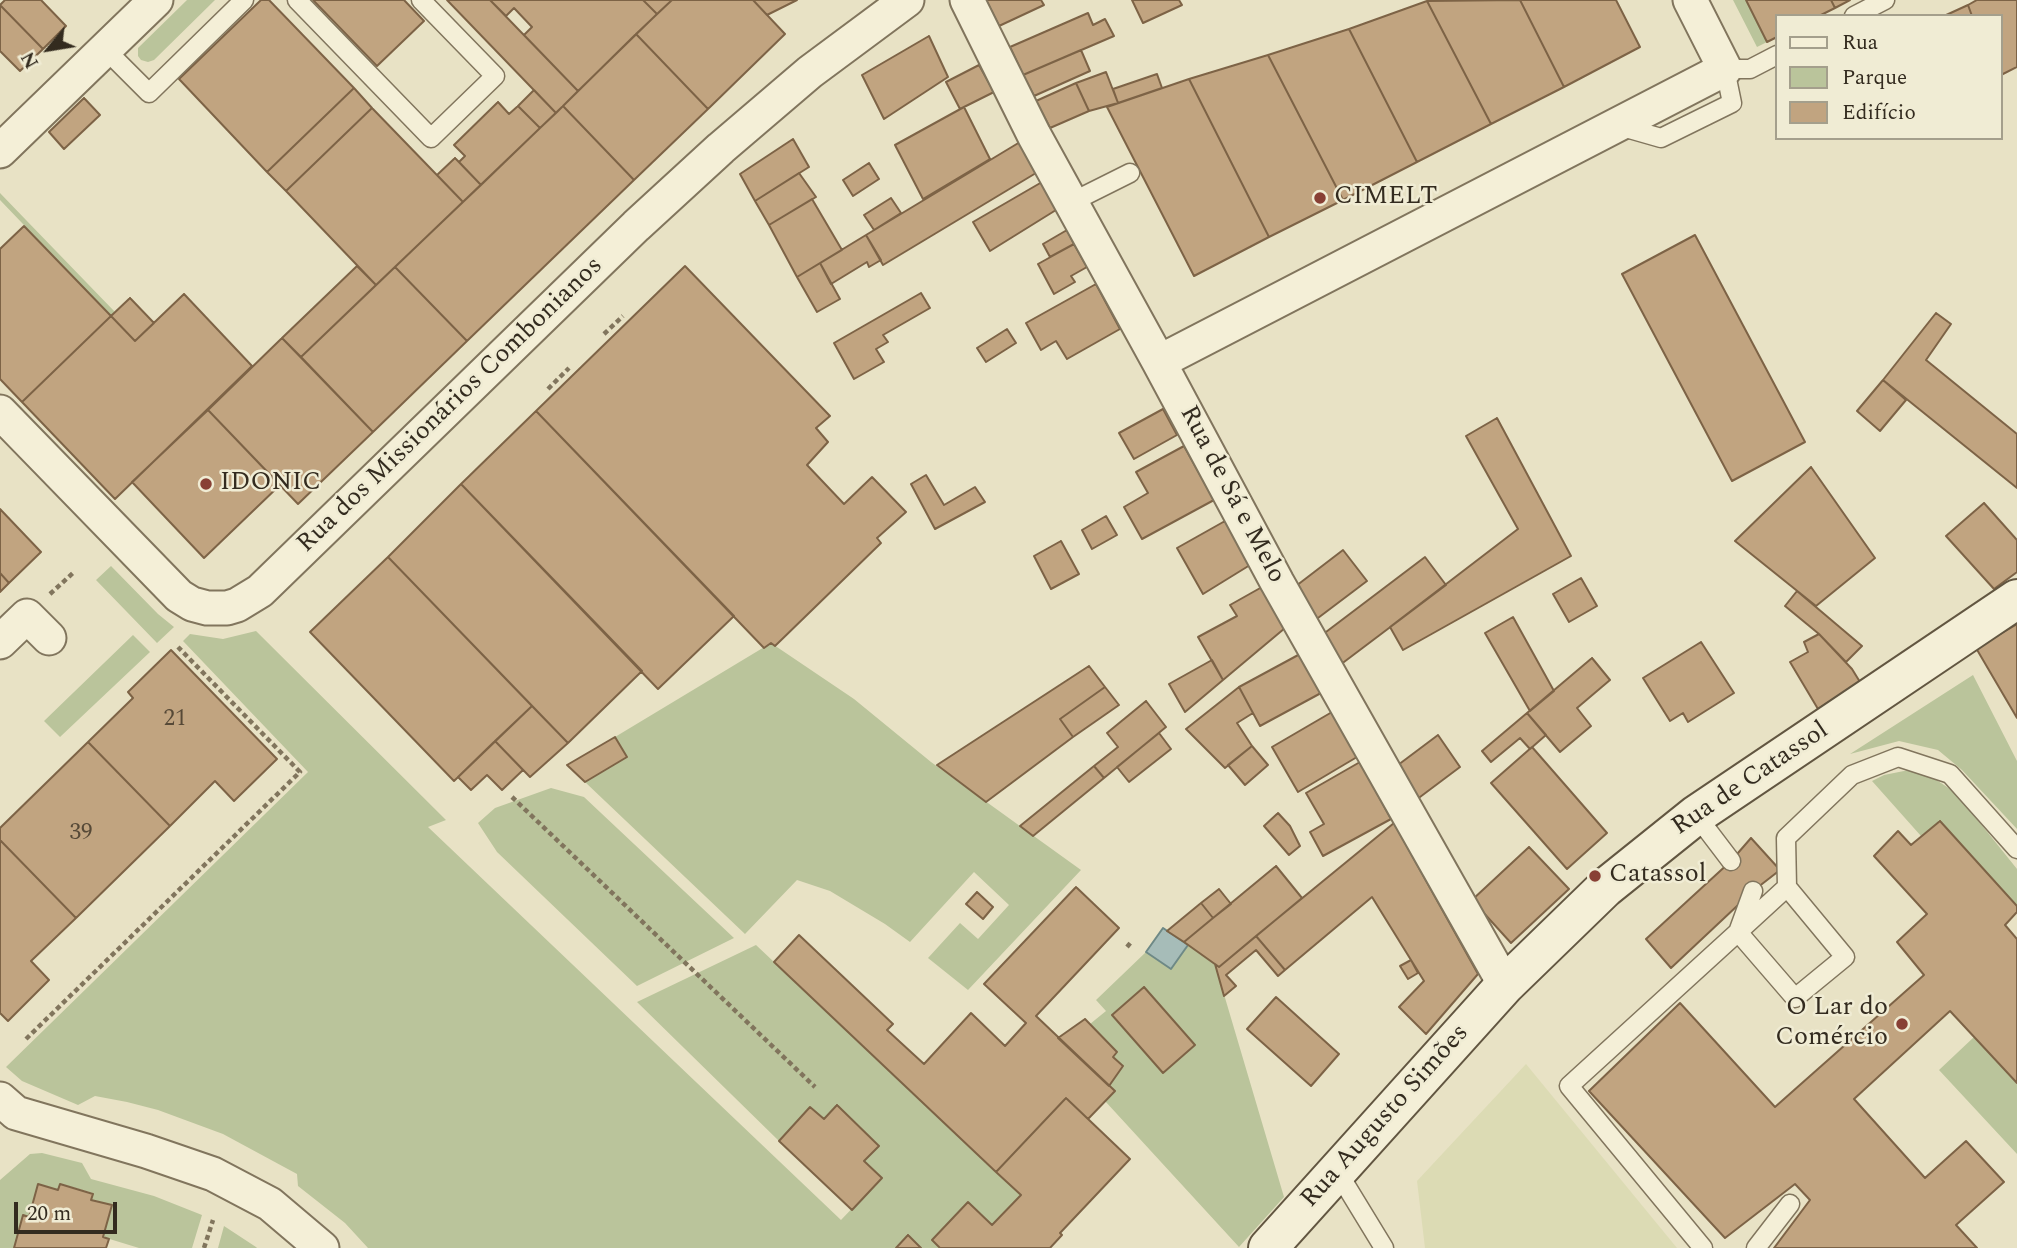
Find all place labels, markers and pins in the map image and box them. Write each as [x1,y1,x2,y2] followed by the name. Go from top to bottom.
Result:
[1334,182,1438,214] place label: CIMELT
[1312,190,1328,206] marker: CIMELT
[220,468,321,500] place label: IDONIC
[198,476,214,492] marker: IDONIC
[1609,860,1706,892] place label: Catassol
[1587,868,1603,884] marker: Catassol
[1775,993,1888,1054] place label: O Lar do Comércio
[1894,1016,1910,1032] marker: O Lar do Comércio

